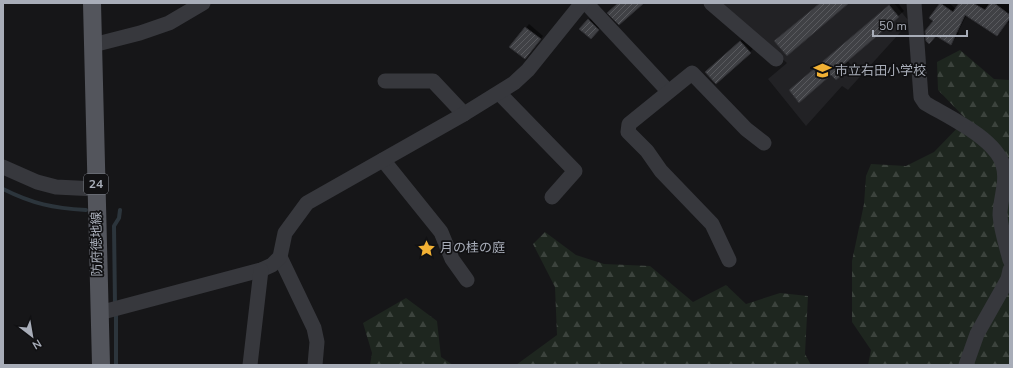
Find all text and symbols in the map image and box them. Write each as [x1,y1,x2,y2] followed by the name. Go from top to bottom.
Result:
[873,12,967,38] scale bar
[879,18,907,34] text: 50 m
[812,61,832,81] school or university icon: 市立右田小学校
[835,62,926,80] place label: 市立右田小学校
[84,174,108,194] road number: 24
[87,211,107,277] street label: 防府徳地線
[417,238,437,258] place icon: 月の桂の庭
[440,239,505,257] place label: 月の桂の庭
[12,316,52,356] north arrow
[30,336,44,353] text: N

